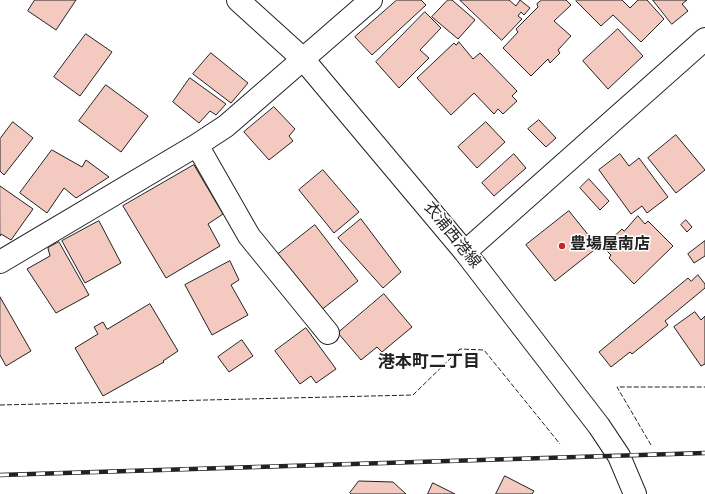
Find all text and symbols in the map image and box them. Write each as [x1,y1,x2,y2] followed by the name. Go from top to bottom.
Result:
[418,199,484,273] street label: 衣浦西港線
[570,236,650,256] place label: 豊場屋南店
[557,241,567,251] marker: 豊場屋南店
[378,354,480,374] district label: 港本町二丁目

